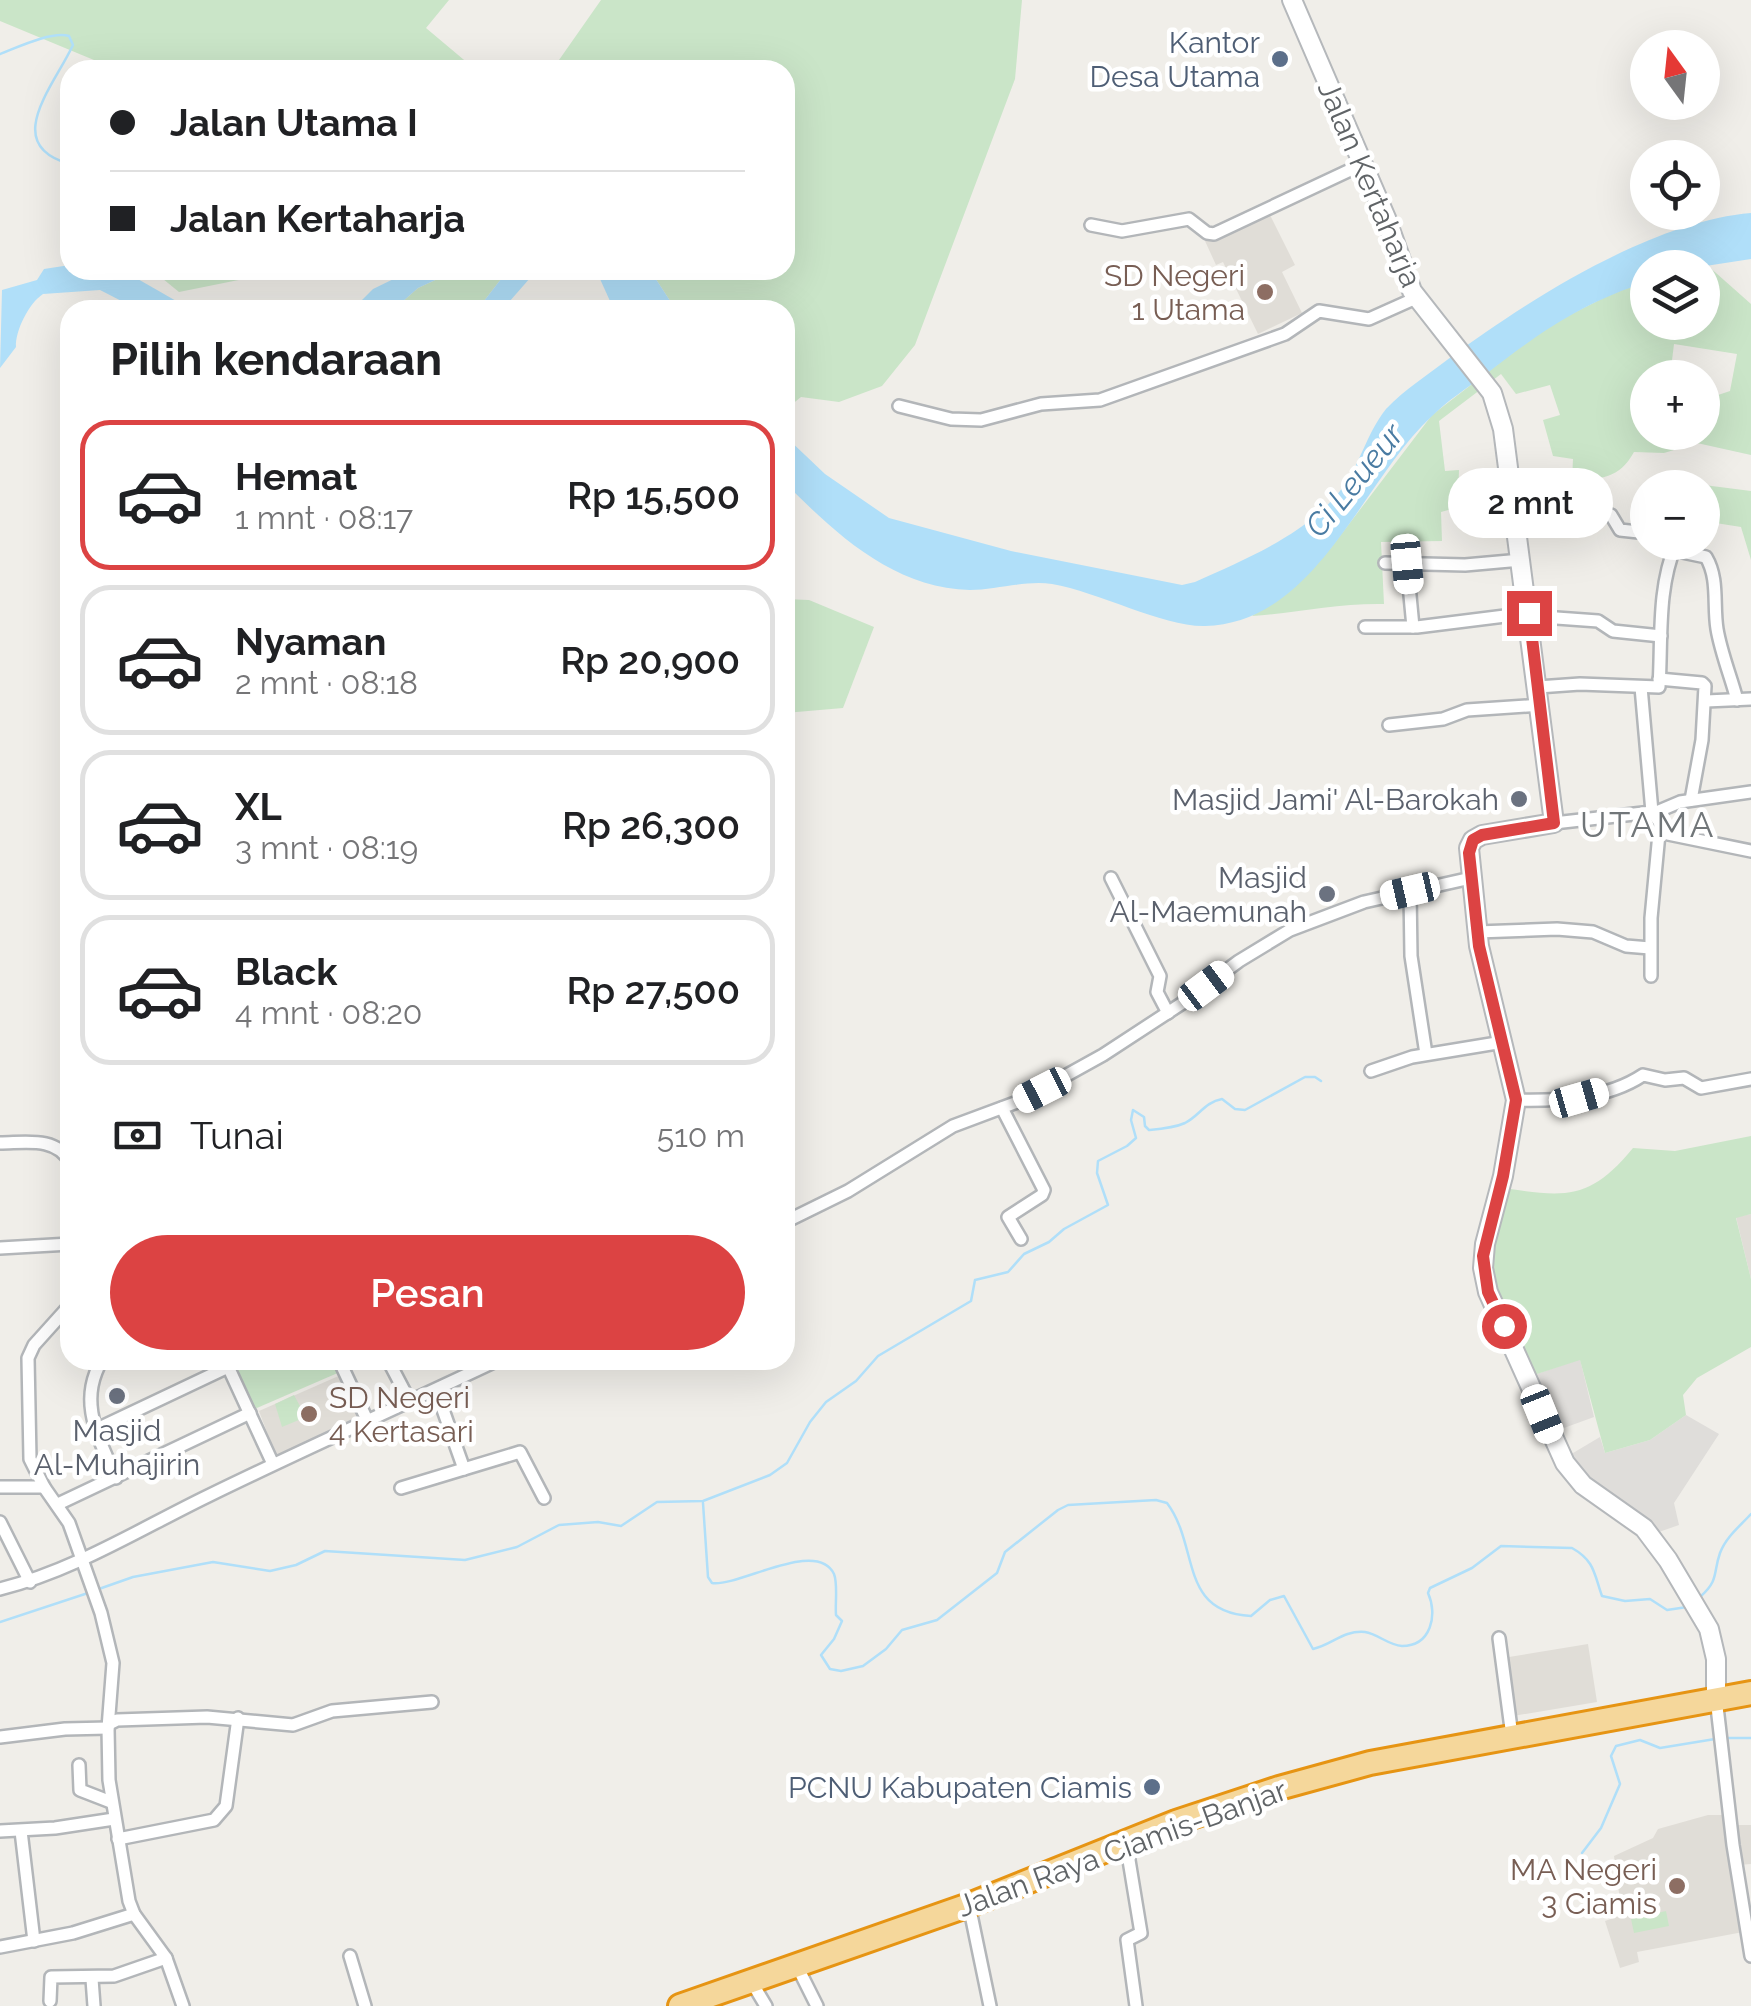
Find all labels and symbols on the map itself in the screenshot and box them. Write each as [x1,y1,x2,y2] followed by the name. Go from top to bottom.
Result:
[1090,25,1260,94] place label: Kantor Desa Utama
[1630,30,1720,120] north arrow
[1269,48,1291,70] marker: Kantor Desa Utama
[1311,76,1429,292] street label: Jalan Kertaharja
[1104,258,1245,327] place label: SD Negeri 1 Utama
[1254,281,1276,303] marker: SD Negeri 1 Utama
[1297,415,1411,544] water label: Ci Leueur
[1446,468,1612,538] callout: 2 mnt
[1389,533,1425,595] car
[1507,591,1552,636] route end
[1172,782,1499,817] place label: Masjid Jami' Al-Barokah
[1508,788,1530,810] marker: Masjid Jami' Al-Barokah
[1580,804,1716,845] district label: UTAMA
[1110,860,1307,929] place label: Masjid Al-Maemunah
[1377,870,1443,912] car
[1316,883,1338,905] marker: Masjid Al-Maemunah
[1173,956,1239,1016] car
[1008,1063,1076,1117] car
[1546,1075,1612,1121] car
[1482,1304,1527,1349] route start
[329,1380,474,1449] place label: SD Negeri 4 Kertasari
[1517,1381,1567,1447] car
[106,1385,128,1407] marker: Masjid Al-Muhajirin
[298,1403,320,1425] marker: SD Negeri 4 Kertasari
[34,1413,200,1482] place label: Masjid Al-Muhajirin
[788,1770,1132,1805] place label: PCNU Kabupaten Ciamis
[953,1772,1292,1924] street label: Jalan Raya Ciamis-Banjar
[1141,1776,1163,1798] marker: PCNU Kabupaten Ciamis
[1510,1852,1657,1921] place label: MA Negeri 3 Ciamis
[1666,1875,1688,1897] marker: MA Negeri 3 Ciamis

